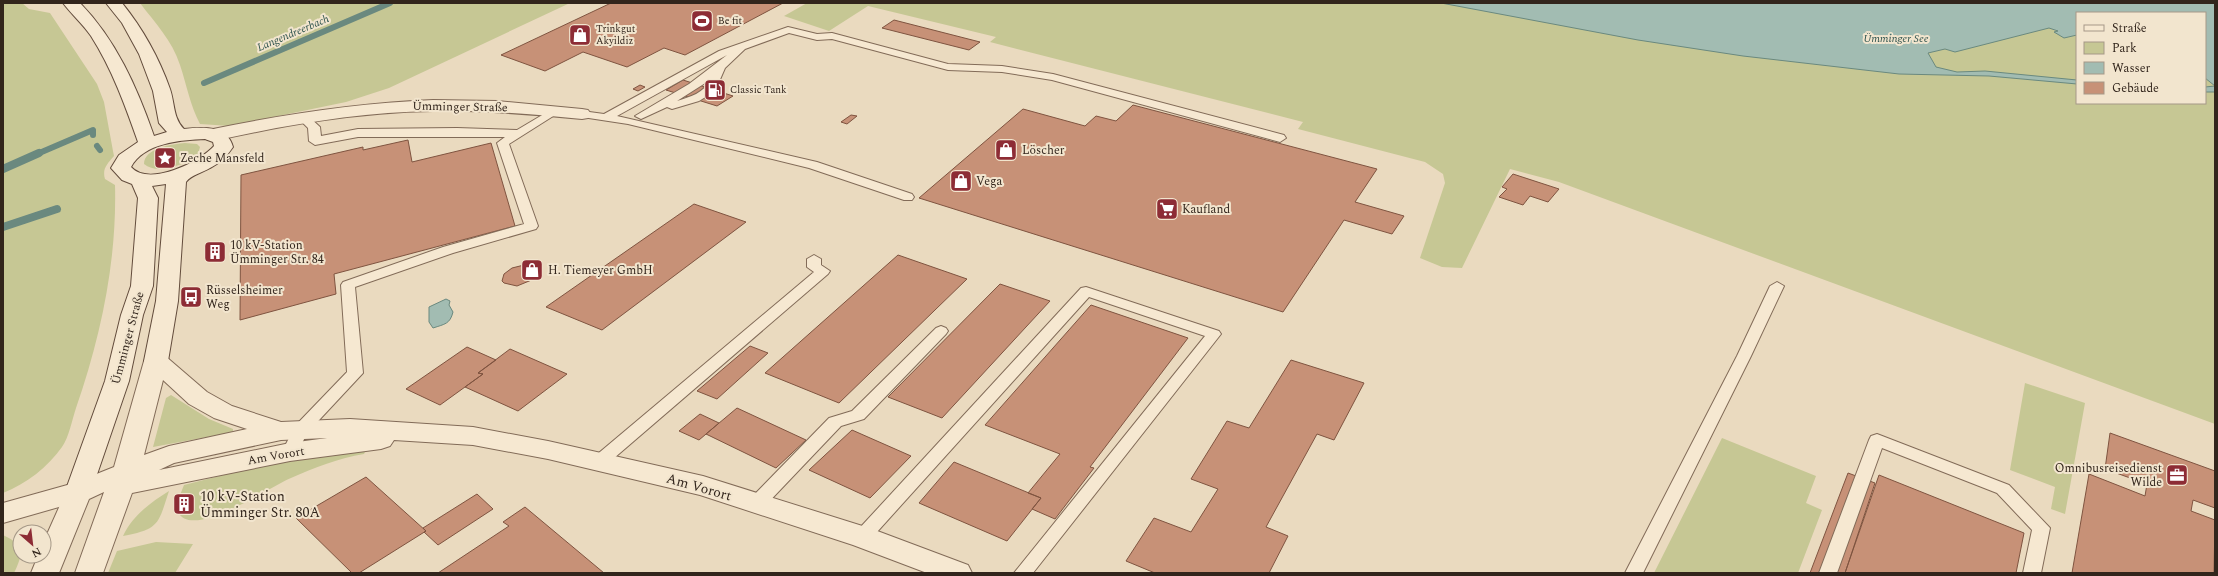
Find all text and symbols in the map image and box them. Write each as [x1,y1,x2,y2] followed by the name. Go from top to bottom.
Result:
[689,8,715,34] sports icon: Be fit
[254,10,332,56] water label: Langendreerbach
[2076,12,2206,104] legend
[718,13,743,29] place label: Be fit
[2112,19,2147,38] text: Straße
[596,21,636,49] place label: Trinkgut Akyildiz
[567,22,593,48] shop icon: Trinkgut Akyildiz
[1863,30,1929,47] water label: Ümminger See
[2112,39,2137,58] text: Park
[2112,59,2150,78] text: Wasser
[702,77,728,103] fuel station icon: Classic Tank
[2112,79,2159,98] text: Gebäude
[730,82,787,98] place label: Classic Tank
[412,97,508,117] street label: Ümminger Straße
[993,137,1019,163] shop icon: Löscher
[1022,141,1065,160] place label: Löscher
[152,145,178,171] place icon: Zeche Mansfeld
[180,149,265,168] place label: Zeche Mansfeld
[948,168,974,194] shop icon: Vega
[976,172,1003,191] place label: Vega
[1154,196,1180,222] supermarket icon: Kaufland
[1182,200,1230,219] place label: Kaufland
[230,236,324,269] place label: 10 kV-Station Ümminger Str. 84
[202,239,228,265] building icon: 10 kV-Station Ümminger Str. 84
[519,257,545,283] shop icon: H. Tiemeyer GmbH
[548,261,653,280] place label: H. Tiemeyer GmbH
[206,281,283,314] place label: Rüsselsheimer Weg
[178,284,204,310] bus stop icon: Rüsselsheimer Weg
[106,289,150,387] street label: Ümminger Straße
[246,442,306,470] street label: Am Vorort
[2055,459,2162,492] place label: Omnibusreisedienst Wilde
[2164,462,2190,488] office icon: Omnibusreisedienst Wilde
[664,468,734,506] street label: Am Vorort
[200,486,320,523] place label: 10 kV-Station Ümminger Str. 80A
[171,491,197,517] building icon: 10 kV-Station Ümminger Str. 80A
[12,524,52,564] north arrow
[28,543,44,562] text: N

